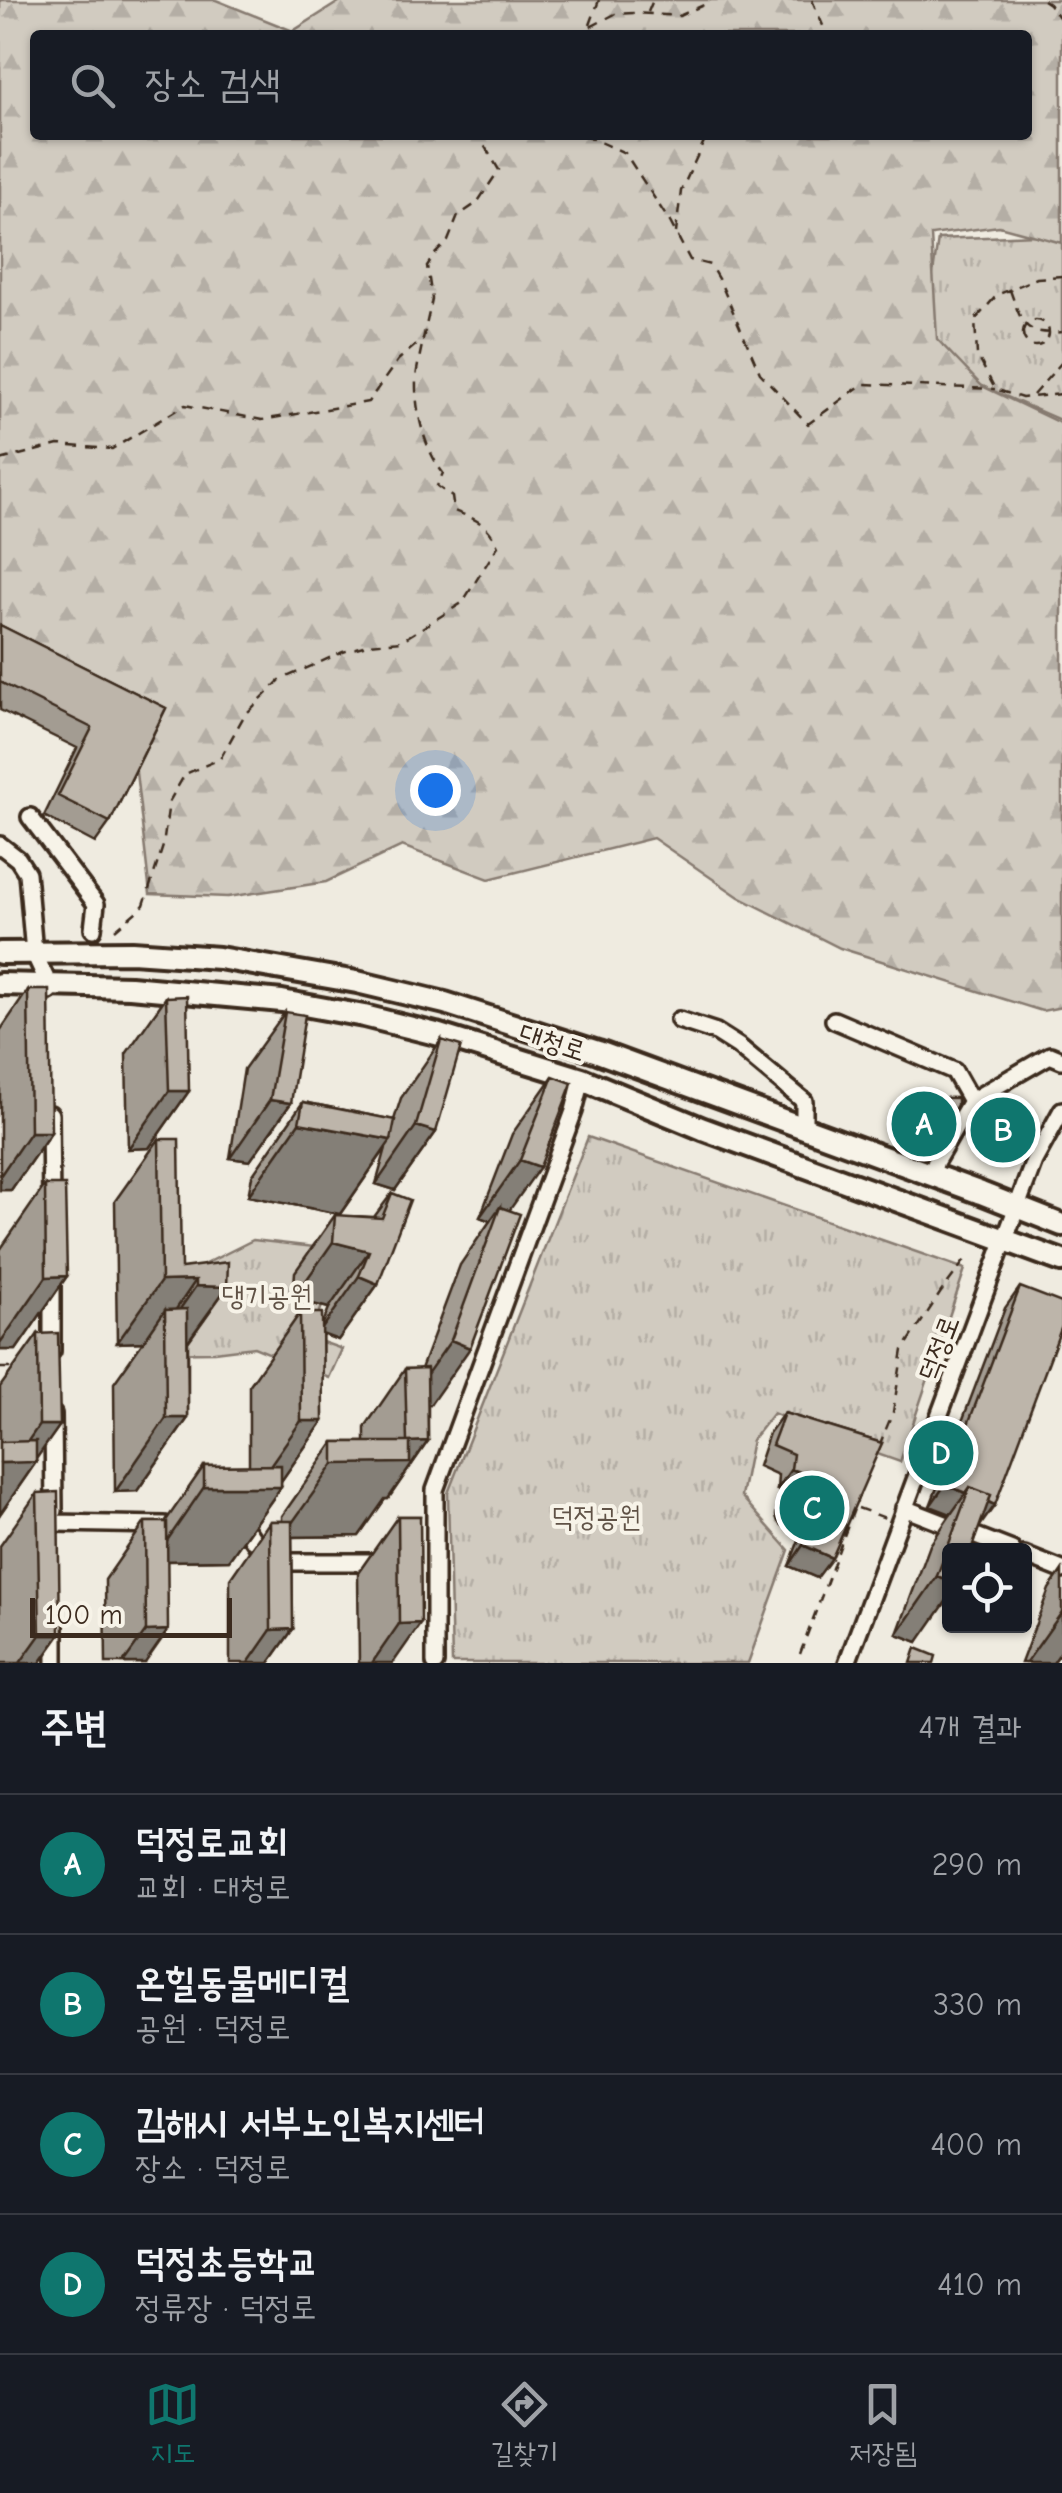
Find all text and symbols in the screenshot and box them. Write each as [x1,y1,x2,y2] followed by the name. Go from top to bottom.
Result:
[30,30,1032,140] search box
[65,58,120,113] icon: search
[145,62,280,106] text: 장소 검색
[410,765,461,816] your location
[516,1016,590,1068] street label: 대청로
[892,1086,956,1162] pin: A
[970,1092,1036,1168] pin: B
[222,1280,312,1312] park label: 댕기공원
[912,1311,966,1386] street label: 덕정로
[908,1416,974,1490] pin: D
[780,1470,844,1546] pin: C
[551,1501,641,1533] park label: 덕정공원
[942,1543,1032,1633] map controls
[942,1543,1032,1633] button: locate
[30,1593,232,1638] scale bar
[45,1599,123,1631] text: 100 m
[40,1703,108,1752] text: 주변
[919,1709,1022,1746] text: 4개 결과
[135,1821,288,1865] text: 덕정로교회
[64,1846,81,1883] text: A
[932,1846,1022,1883] text: 290 m
[135,1869,291,1906] text: 교회 · 대청로
[135,1961,349,2005] text: 온힐동물메디컬
[63,1986,82,2023] text: B
[933,1986,1022,2023] text: 330 m
[135,2009,291,2046] text: 공원 · 덕정로
[135,2101,485,2145] text: 김해시 서부노인복지센터
[63,2126,82,2163] text: C
[930,2126,1022,2163] text: 400 m
[135,2149,291,2186] text: 장소 · 덕정로
[135,2241,318,2285] text: 덕정초등학교
[63,2266,82,2303] text: D
[937,2266,1022,2303] text: 410 m
[135,2289,317,2326] text: 정류장 · 덕정로
[145,2377,200,2472] tab: 지도
[491,2377,558,2472] tab: 길찾기
[849,2377,917,2472] tab: 저장됨

